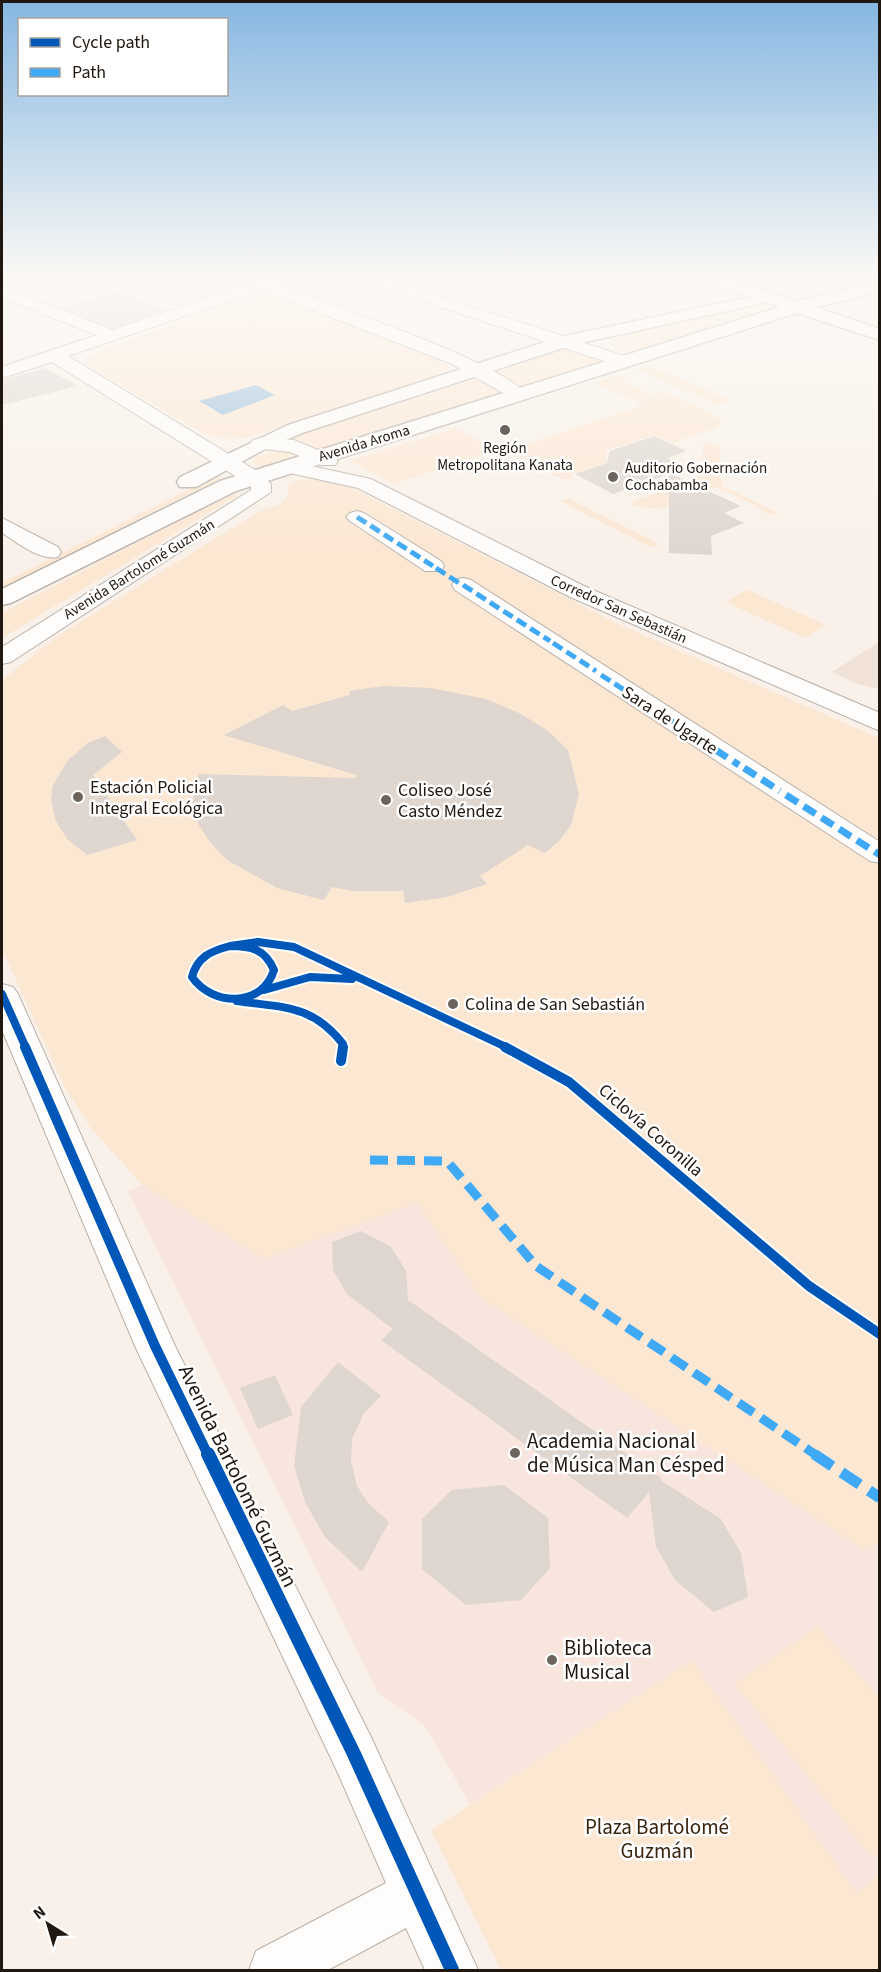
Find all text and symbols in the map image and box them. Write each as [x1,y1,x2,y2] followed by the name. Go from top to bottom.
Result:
[18,18,228,96] legend
[72,30,150,55] text: Cycle path
[72,60,106,85] text: Path
[316,420,412,467] street label: Avenida Aroma
[498,423,512,437] marker: Región Metropolitana Kanata
[437,438,573,476] place label: Región Metropolitana Kanata
[625,458,767,496] place label: Auditorio Gobernación Cochabamba
[606,470,620,484] marker: Auditorio Gobernación Cochabamba
[60,514,219,625] street label: Avenida Bartolomé Guzmán
[547,570,690,649] street label: Corredor San Sebastián
[617,680,723,761] street label: Sara de Ugarte
[90,775,223,821] place label: Estación Policial Integral Ecológica
[398,778,503,824] place label: Coliseo José Casto Méndez
[71,790,85,804] marker: Estación Policial Integral Ecológica
[379,793,393,807] marker: Coliseo José Casto Méndez
[465,992,645,1017] place label: Colina de San Sebastián
[446,997,460,1011] marker: Colina de San Sebastián
[593,1078,708,1183] street label: Ciclovía Coronilla
[171,1360,305,1592] street label: Avenida Bartolomé Guzmán
[527,1426,725,1480] place label: Academia Nacional de Música Man Césped
[508,1446,522,1460] marker: Academia Nacional de Música Man Césped
[564,1633,652,1687] place label: Biblioteca Musical
[545,1653,559,1667] marker: Biblioteca Musical
[585,1812,729,1866] park label: Plaza Bartolomé Guzmán
[18,1894,78,1954] north arrow
[29,1901,50,1925] text: N

